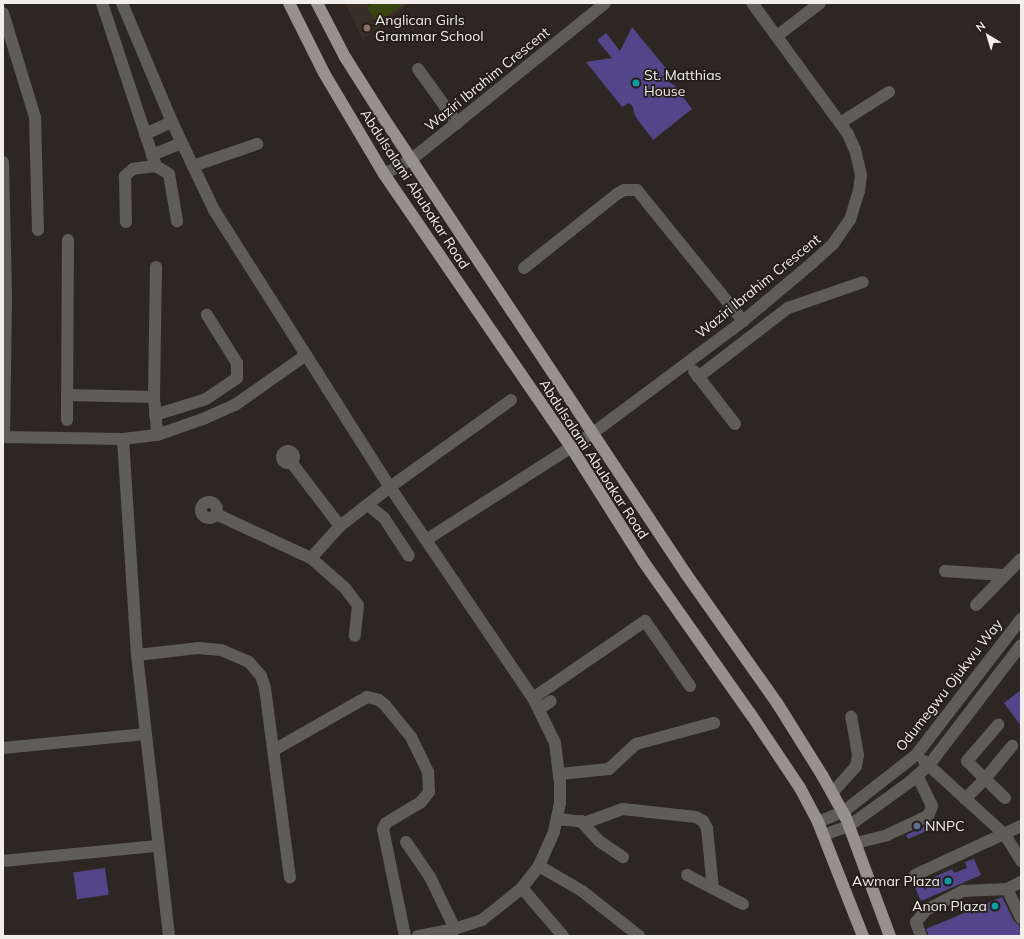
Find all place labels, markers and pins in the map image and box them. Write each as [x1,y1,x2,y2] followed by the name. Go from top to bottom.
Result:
[375,12,484,44] place label: Anglican Girls Grammar School
[362,23,372,33] marker: Anglican Girls Grammar School
[644,67,722,100] place label: St. Matthias House
[631,78,641,88] marker: St. Matthias House
[925,818,964,834] place label: NNPC
[912,821,922,831] marker: NNPC
[852,873,940,889] place label: Awmar Plaza
[943,876,953,886] marker: Awmar Plaza
[912,898,987,914] place label: Anon Plaza
[990,901,1000,911] marker: Anon Plaza

